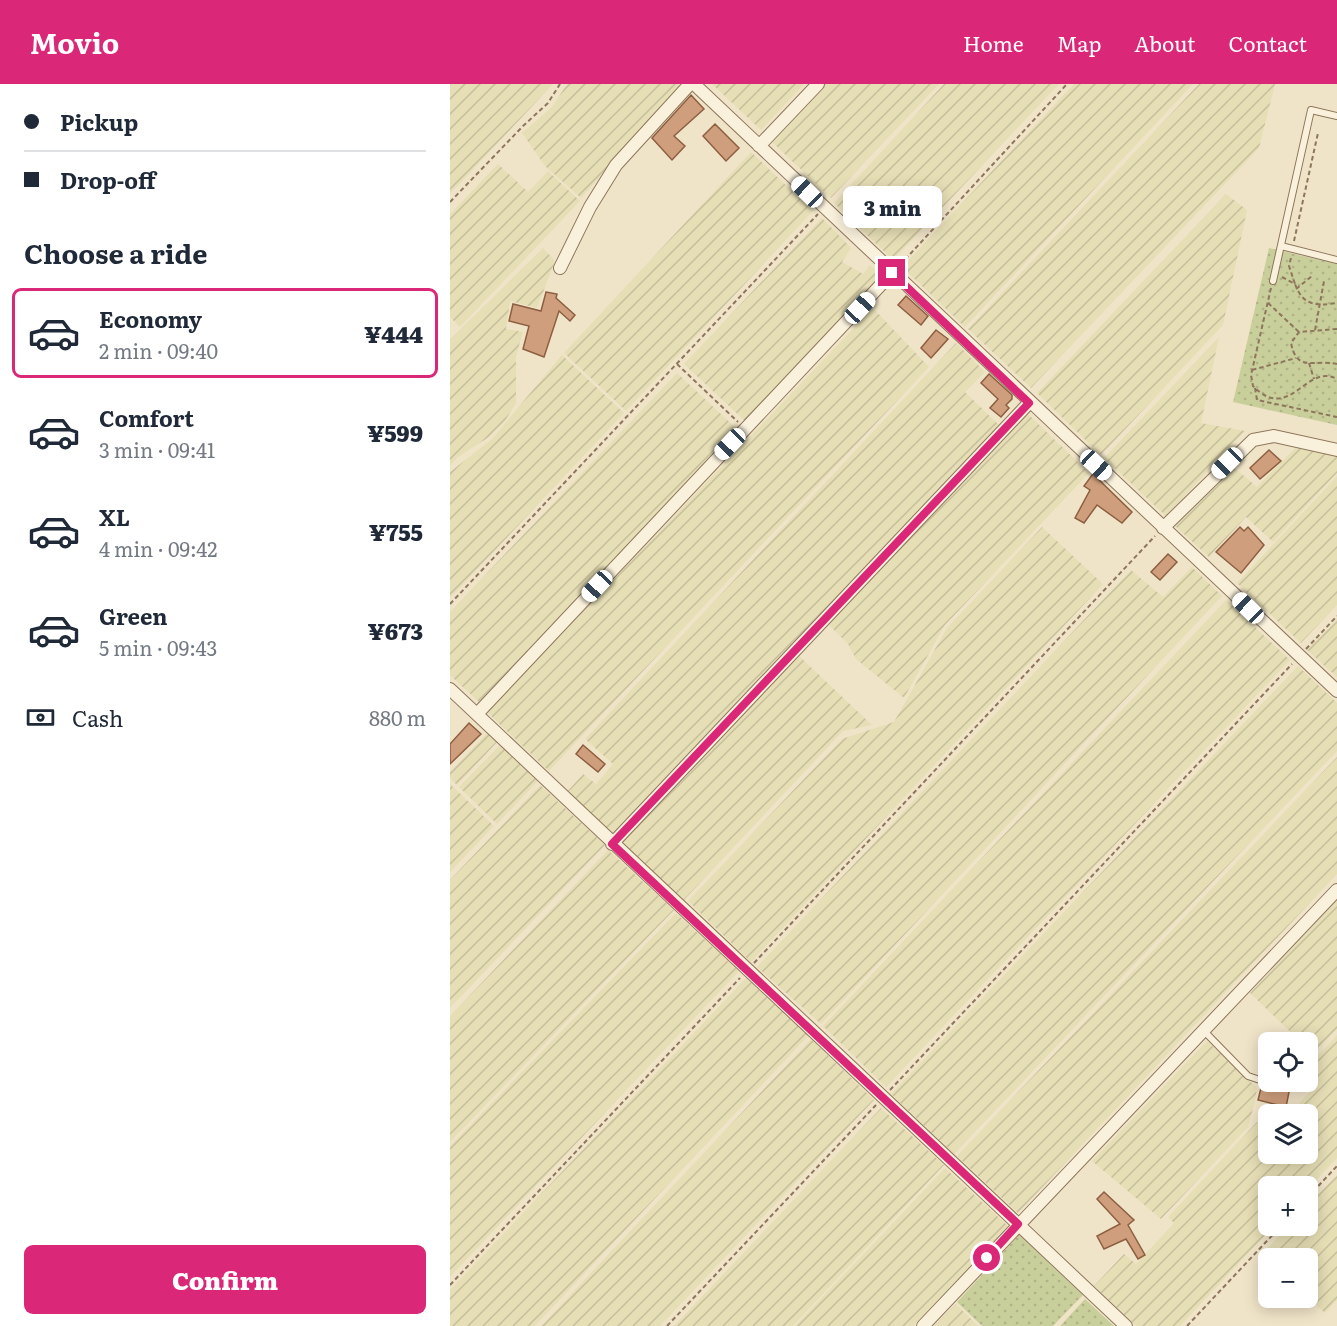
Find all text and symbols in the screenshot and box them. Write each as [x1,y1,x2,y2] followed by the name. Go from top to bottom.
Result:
[30,21,119,63] text: Movio
[963,27,1024,58] text: Home
[1057,27,1101,58] text: Map
[1134,27,1196,58] text: About
[1229,27,1307,58] text: Contact
[60,105,138,138] text: Pickup
[60,163,156,196] text: Drop-off
[788,173,826,211] car
[842,186,942,228] callout: 3 min
[864,192,921,222] text: 3 min
[24,232,207,272] text: Choose a ride
[878,259,905,286] route end
[841,289,879,327] car
[99,302,202,335] text: Economy
[27,306,81,360] icon: car
[364,317,423,350] text: ¥444
[99,335,218,365] text: 2 min · 09:40
[99,401,194,434] text: Comfort
[27,405,81,459] icon: car
[367,416,423,449] text: ¥599
[711,425,749,463] car
[99,434,215,464] text: 3 min · 09:41
[1208,444,1246,482] car
[1077,446,1115,484] car
[99,500,130,533] text: XL
[27,504,81,558] icon: car
[369,515,423,548] text: ¥755
[99,533,217,563] text: 4 min · 09:42
[578,567,616,605] car
[1229,589,1267,627] car
[99,599,168,632] text: Green
[27,603,81,657] icon: car
[368,614,423,647] text: ¥673
[99,632,217,662] text: 5 min · 09:43
[24,701,57,734] icon: cash
[72,701,123,734] text: Cash
[369,702,426,732] text: 880 m
[1258,1032,1318,1308] map controls
[1258,1032,1318,1092] button: locate
[1258,1104,1318,1164] button: layers
[1258,1176,1318,1236] button: +
[973,1244,1000,1271] route start
[24,1245,426,1314] button: Confirm
[1258,1248,1318,1308] button: −

